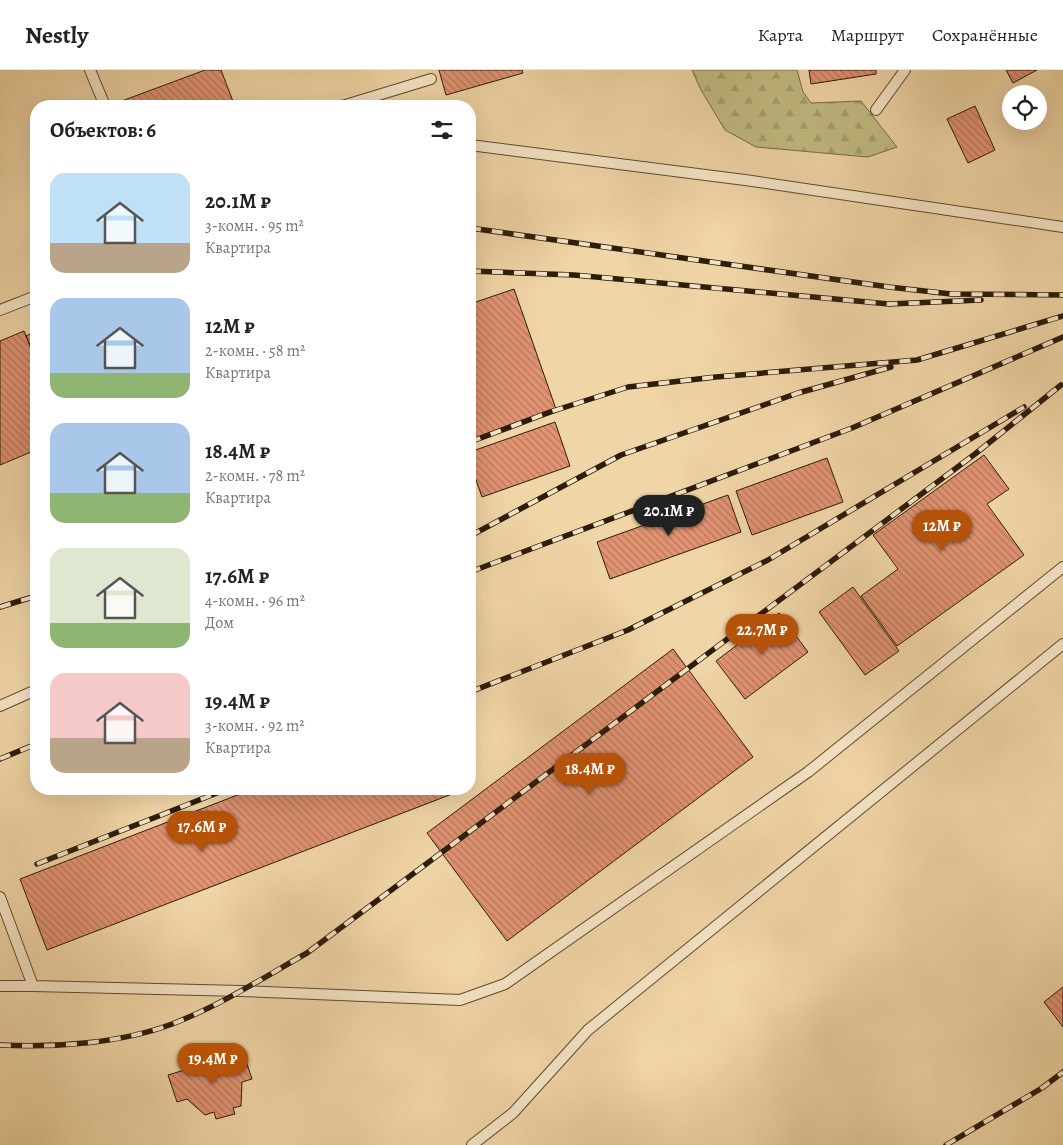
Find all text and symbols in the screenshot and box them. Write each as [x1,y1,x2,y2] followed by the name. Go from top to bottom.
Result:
[25,19,88,51] text: Nestly
[758,23,803,47] text: Карта
[831,23,904,47] text: Маршрут
[932,23,1038,47] text: Сохранённые
[1002,85,1047,130] map controls
[1002,85,1047,130] button: locate
[50,116,156,144] text: Объектов: 6
[428,116,456,144] icon: filters
[205,187,271,215] text: 20.1M ₽
[90,193,150,253] icon: home
[205,215,304,237] text: 3-комн. · 95 m²
[205,237,271,259] text: Квартира
[205,312,255,340] text: 12M ₽
[90,318,150,378] icon: home
[205,340,305,362] text: 2-комн. · 58 m²
[205,362,271,384] text: Квартира
[205,437,270,465] text: 18.4M ₽
[90,443,150,503] icon: home
[205,465,305,487] text: 2-комн. · 78 m²
[205,487,271,509] text: Квартира
[623,494,715,537] pin: 20.1M ₽
[644,500,694,522] text: 20.1M ₽
[907,510,977,552] pin: 12M ₽
[923,515,961,537] text: 12M ₽
[205,562,269,590] text: 17.6M ₽
[90,568,150,628] icon: home
[205,590,305,612] text: 4-комн. · 96 m²
[205,612,234,634] text: Дом
[716,614,808,656] pin: 22.7M ₽
[736,619,788,641] text: 22.7M ₽
[205,687,270,715] text: 19.4M ₽
[90,693,150,753] icon: home
[205,715,305,737] text: 3-комн. · 92 m²
[205,737,271,759] text: Квартира
[544,752,636,795] pin: 18.4M ₽
[565,758,615,780] text: 18.4M ₽
[156,810,248,853] pin: 17.6M ₽
[178,816,226,838] text: 17.6M ₽
[167,1042,259,1085] pin: 19.4M ₽
[188,1048,238,1070] text: 19.4M ₽

